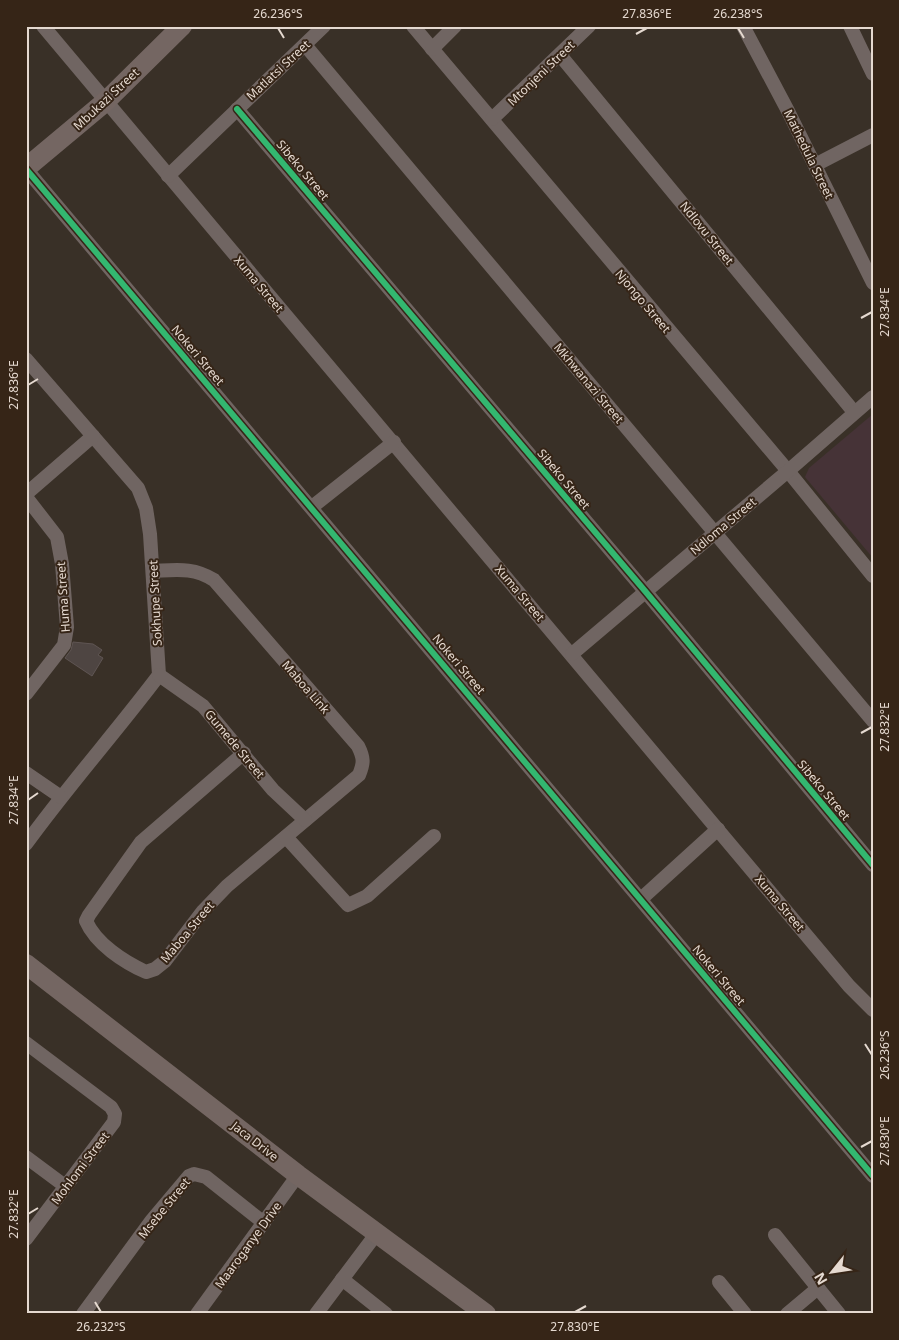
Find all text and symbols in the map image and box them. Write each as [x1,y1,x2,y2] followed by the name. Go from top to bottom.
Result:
[253,5,303,22] text: 26.236°S
[622,5,672,22] text: 27.836°E
[713,5,763,22] text: 26.238°S
[242,36,314,104] street label: Matlatsi Street
[504,36,579,109] street label: Mtonjeni Street
[69,64,143,134] street label: Mbukazi Street
[780,107,838,202] street label: Mathedula Street
[273,136,334,204] street label: Sibeko Street
[676,198,738,269] street label: Ndlovu Street
[230,252,288,316] street label: Xuma Street
[611,266,675,337] street label: Njongo Street
[876,287,893,337] text: 27.834°E
[168,321,229,389] street label: Nokeri Street
[550,339,628,427] street label: Mkhwanazi Street
[5,360,22,410] text: 27.836°E
[534,445,595,513] street label: Sibeko Street
[686,493,760,559] street label: Ndloma Street
[144,559,166,646] street label: Sokhupe Street
[52,560,74,633] street label: Huma Street
[491,561,549,625] street label: Xuma Street
[429,630,490,698] street label: Nokeri Street
[278,657,334,718] street label: Maboa Link
[876,702,893,752] text: 27.832°E
[201,706,269,782] street label: Gumede Street
[794,756,855,824] street label: Sibeko Street
[5,775,22,825] text: 27.834°E
[751,871,809,935] street label: Xuma Street
[156,897,218,966] street label: Maboa Street
[689,941,750,1009] street label: Nokeri Street
[876,1030,893,1080] text: 26.236°S
[876,1116,893,1166] text: 27.830°E
[227,1117,282,1165] street label: Jaca Drive
[47,1128,113,1208] street label: Mohlomi Street
[134,1173,194,1242] street label: Msebe Street
[5,1189,22,1239] text: 27.832°E
[211,1198,285,1292] street label: Maaroganye Drive
[806,1248,856,1298] north arrow
[809,1269,831,1288] text: N
[76,1318,126,1335] text: 26.232°S
[550,1318,600,1335] text: 27.830°E

